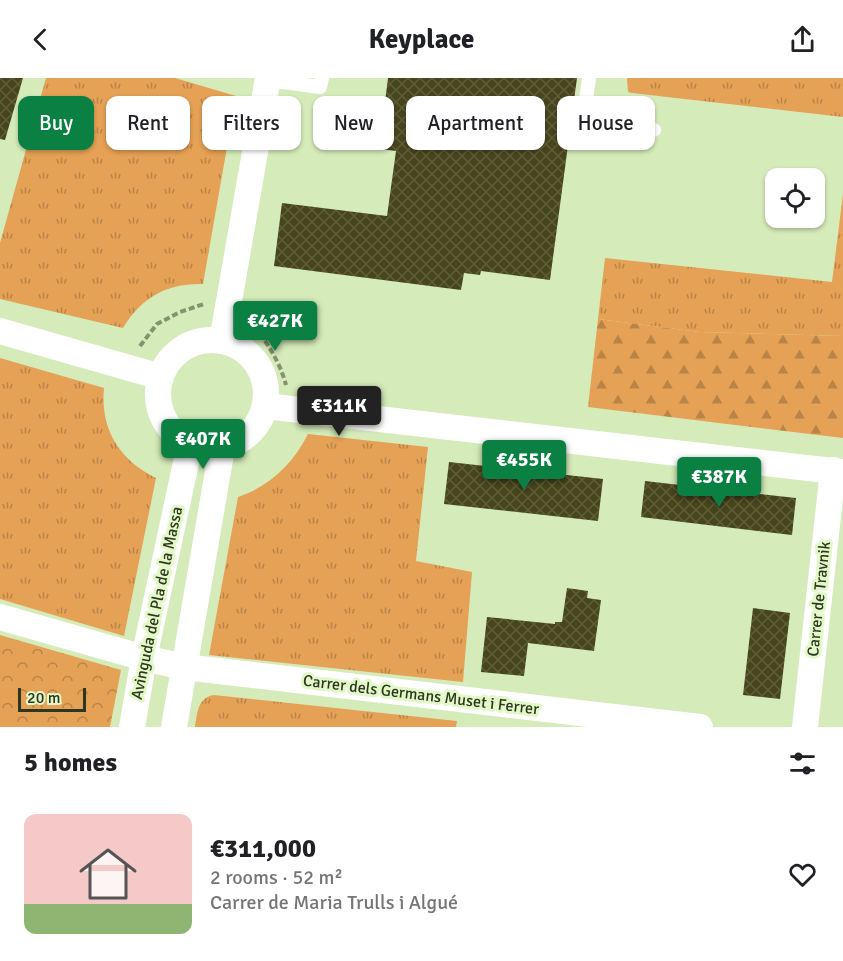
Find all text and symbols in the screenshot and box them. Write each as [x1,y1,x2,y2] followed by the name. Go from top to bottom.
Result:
[24,23,57,56] icon: back
[369,23,474,56] text: Keyplace
[786,23,819,56] icon: share
[18,96,94,150] chip: Buy
[106,96,190,150] chip: Rent
[202,96,301,150] chip: Filters
[313,96,394,150] chip: New
[406,96,545,150] chip: Apartment
[557,96,655,150] chip: House
[765,168,825,228] map controls
[765,168,825,228] button: locate
[233,301,317,352] pin: €427K
[247,308,303,333] text: €427K
[297,386,381,437] pin: €311K
[311,393,367,418] text: €311K
[161,419,245,470] pin: €407K
[175,426,231,451] text: €407K
[482,440,566,491] pin: €455K
[496,447,552,472] text: €455K
[677,457,761,508] pin: €387K
[691,464,747,489] text: €387K
[127,505,187,701] street label: Avinguda del Pla de la Massa
[803,540,835,658] street label: Carrer de Travnik
[302,671,540,719] street label: Carrer dels Germans Muset i Ferrer
[18,685,86,712] scale bar
[27,688,61,708] text: 20 m
[24,747,117,779] text: 5 homes
[786,747,819,780] icon: filters
[210,833,316,865] text: €311,000
[72,838,144,910] icon: home
[786,858,819,891] icon: heart
[210,865,343,890] text: 2 rooms · 52 m²
[210,890,458,915] text: Carrer de Maria Trulls i Algué

